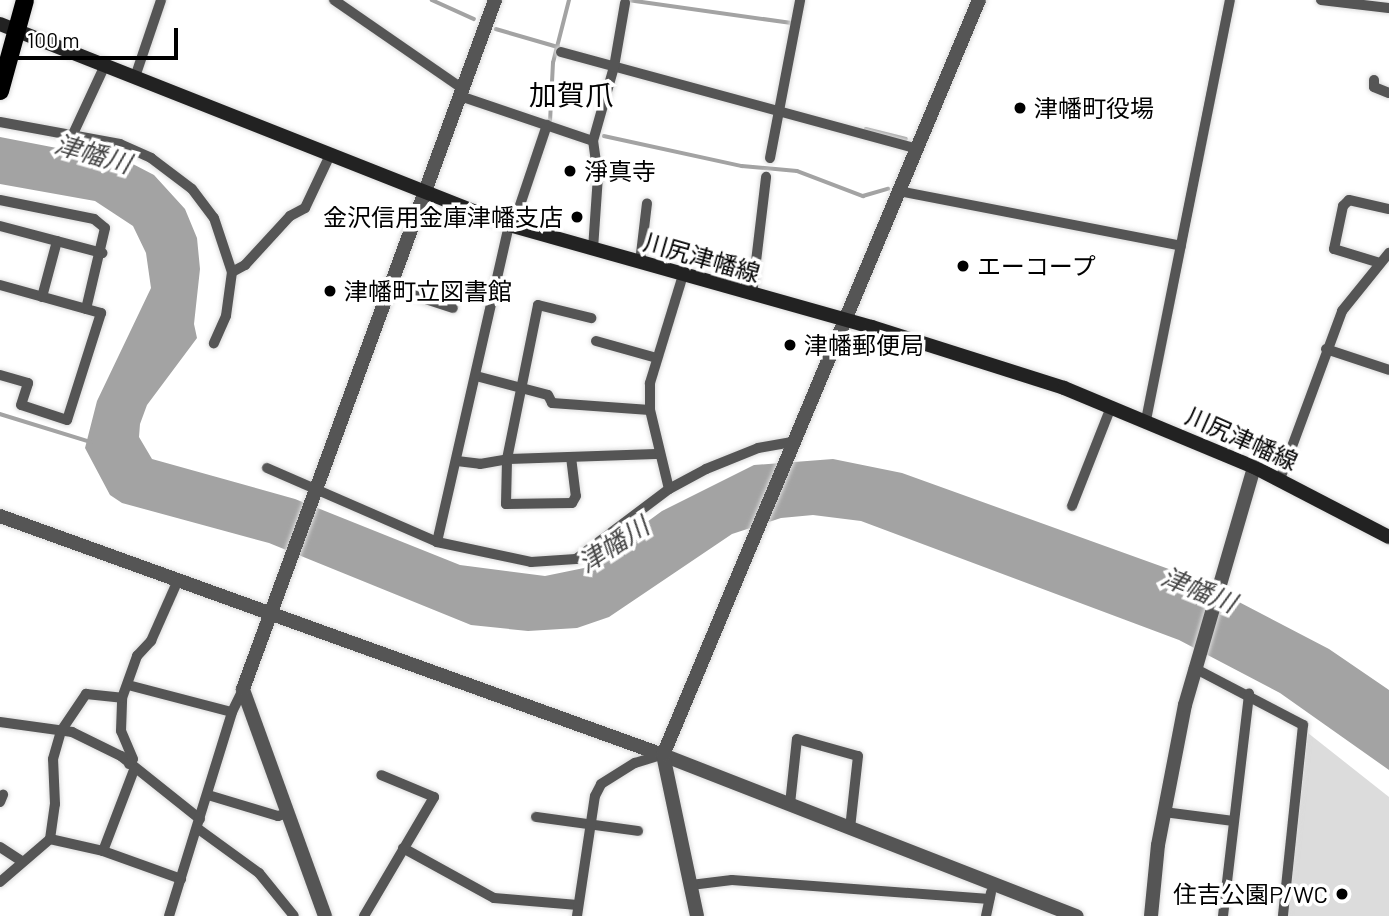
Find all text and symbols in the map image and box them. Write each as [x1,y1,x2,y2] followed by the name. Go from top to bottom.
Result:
[18,14,182,58] scale bar
[27,27,80,52] text: 100 m
[529,77,613,111] district label: 加賀爪
[1034,94,1154,122] place label: 津幡町役場
[1012,100,1028,116] marker: 津幡町役場
[51,127,135,179] water label: 津幡川
[584,157,656,185] place label: 淨真寺
[562,163,578,179] marker: 淨真寺
[323,203,563,231] place label: 金沢信用金庫津幡支店
[569,209,585,225] marker: 金沢信用金庫津幡支店
[640,227,764,287] street label: 川尻津幡線
[977,252,1097,280] place label: エーコープ
[955,258,971,274] marker: エーコープ
[344,277,512,305] place label: 津幡町立図書館
[322,283,338,299] marker: 津幡町立図書館
[804,331,924,359] place label: 津幡郵便局
[782,337,798,353] marker: 津幡郵便局
[1181,400,1303,476] street label: 川尻津幡線
[572,510,654,578] water label: 津幡川
[1157,560,1241,618] water label: 津幡川
[1173,880,1328,908] place label: 住吉公園P/WC
[1334,886,1350,902] marker: 住吉公園P/WC

